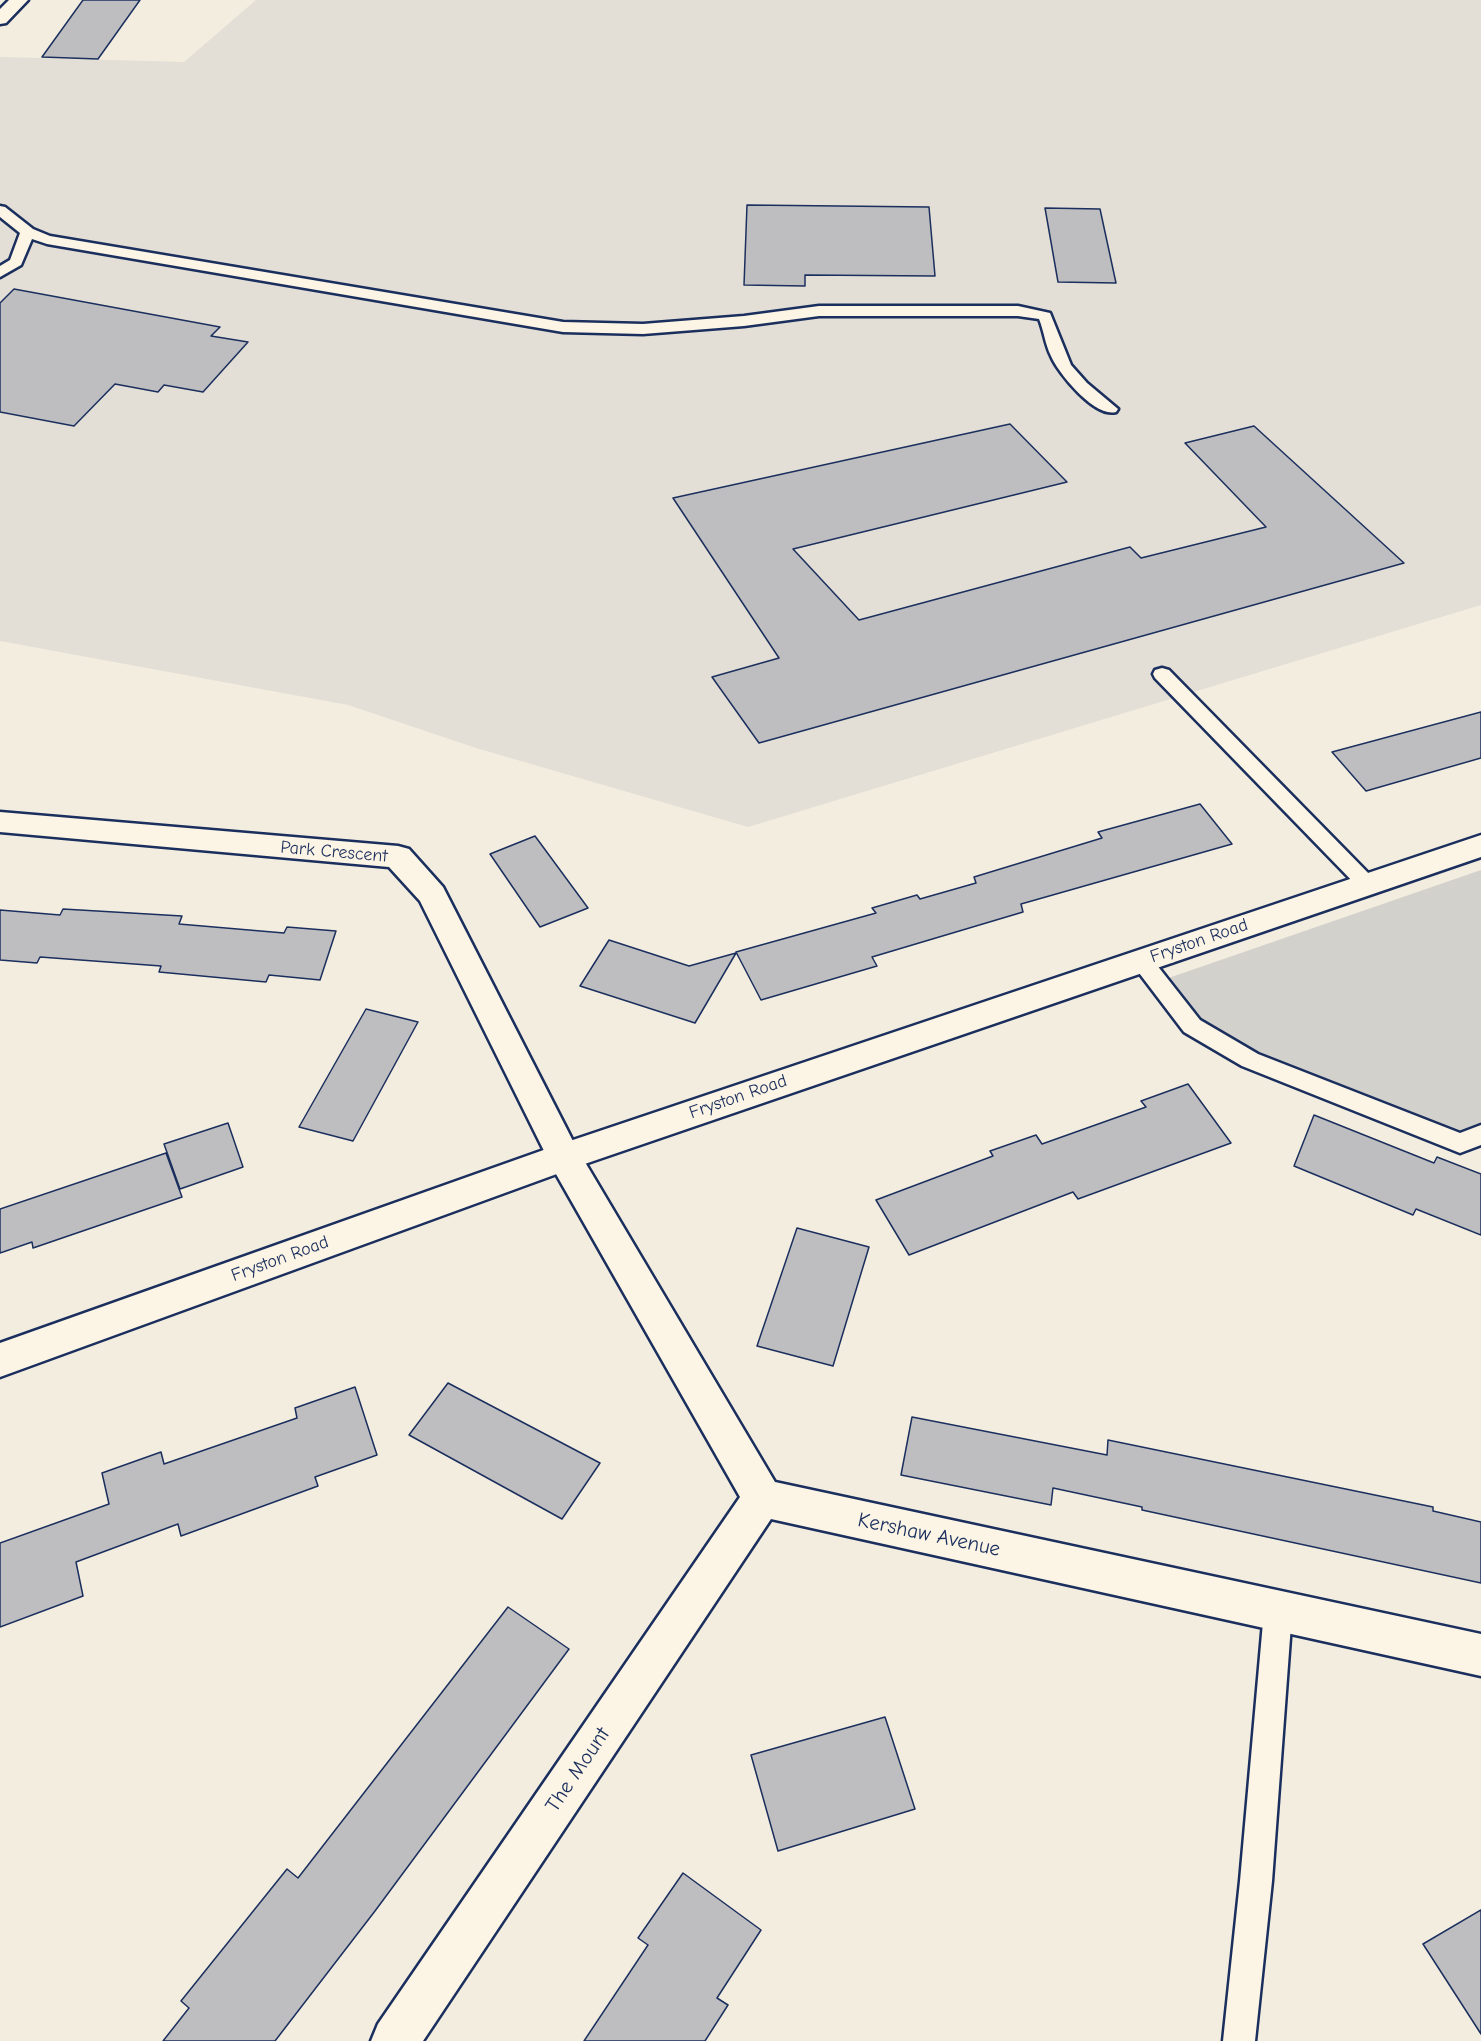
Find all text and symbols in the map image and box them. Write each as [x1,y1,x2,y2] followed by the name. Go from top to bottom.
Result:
[279,837,389,867] street label: Park Crescent
[1147,914,1251,968] street label: Fryston Road
[686,1070,790,1124] street label: Fryston Road
[228,1231,332,1287] street label: Fryston Road
[855,1508,1003,1562] street label: Kershaw Avenue
[540,1723,616,1817] street label: The Mount

